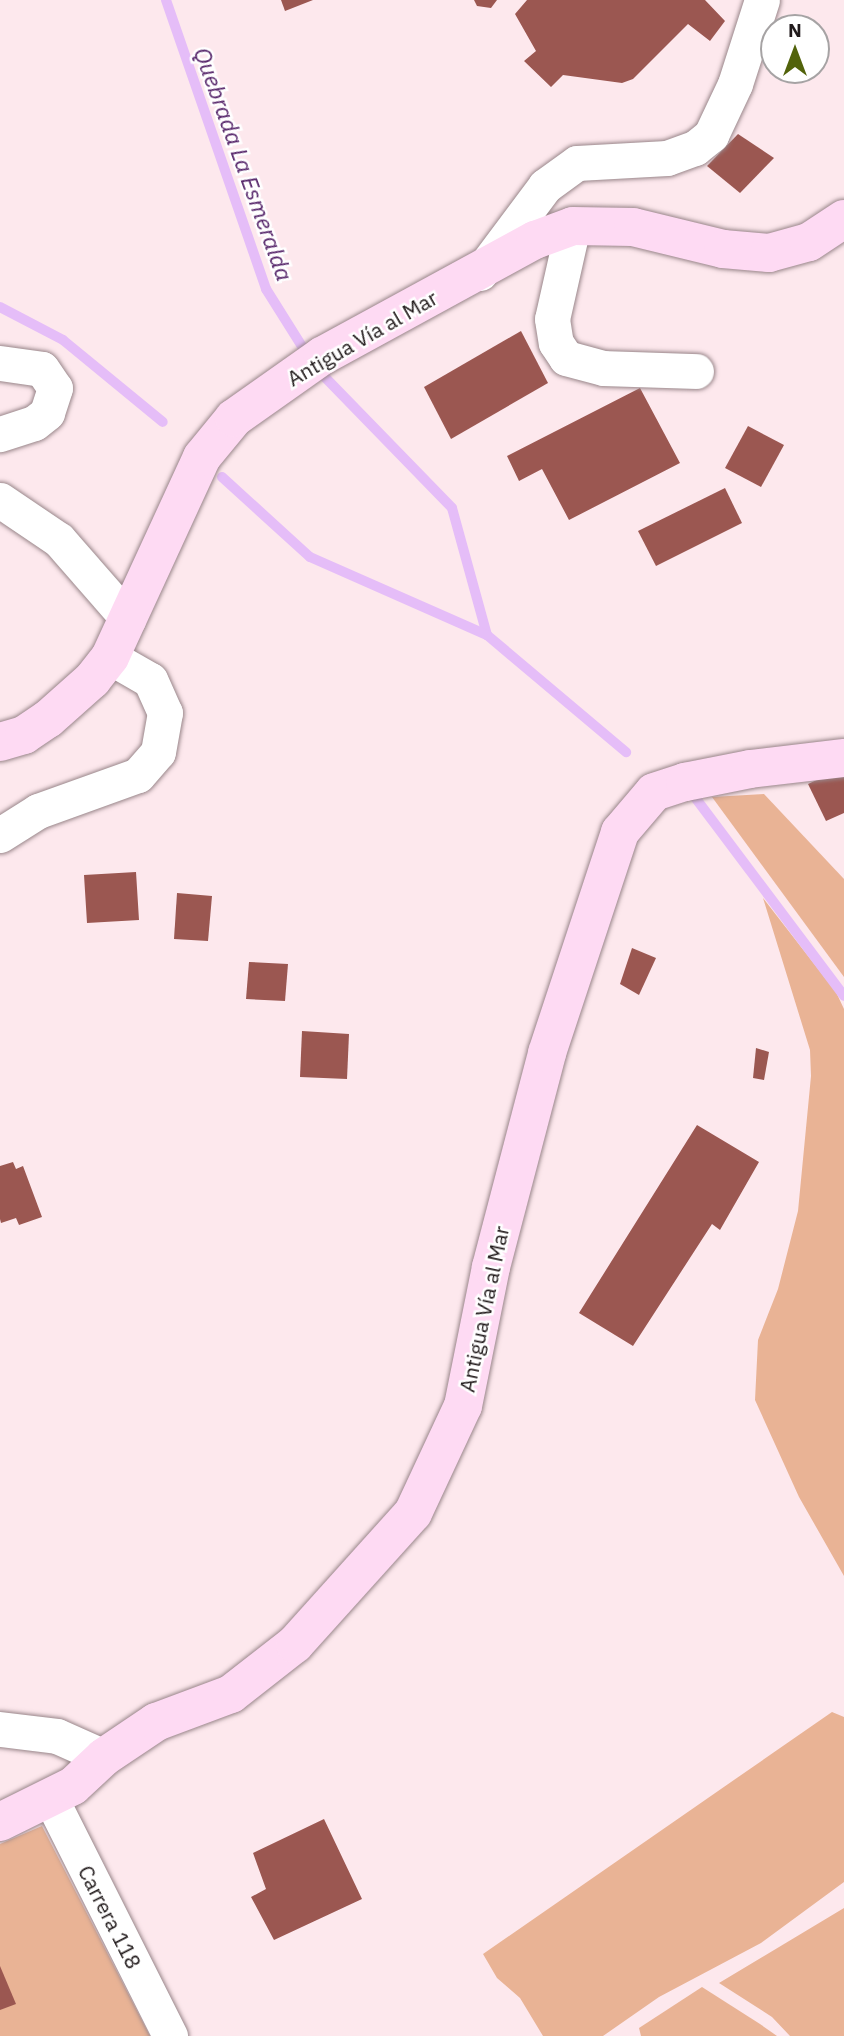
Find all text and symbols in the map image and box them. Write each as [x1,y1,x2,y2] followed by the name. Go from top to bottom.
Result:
[760,14,830,84] north arrow
[788,18,802,42] text: N
[189,44,299,284] water label: Quebrada La Esmeralda
[282,285,442,391] street label: Antigua Vía al Mar
[454,1224,514,1394] street label: Antigua Vía al Mar
[73,1861,147,1973] street label: Carrera 118

